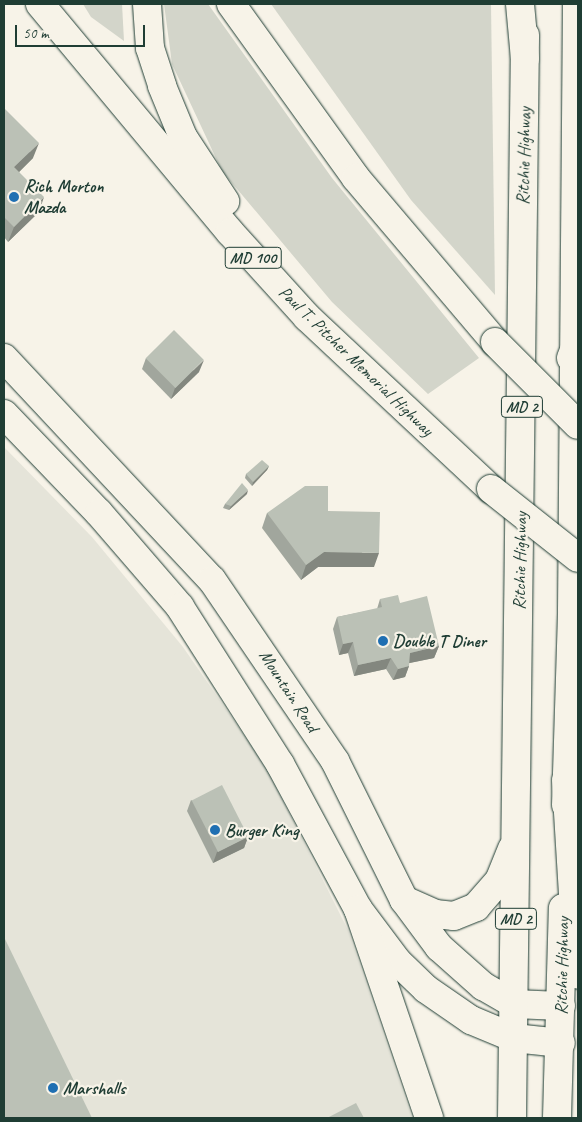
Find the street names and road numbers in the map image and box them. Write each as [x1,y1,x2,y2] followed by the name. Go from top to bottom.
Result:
[512,107,536,205] street label: Ritchie Highway
[224,244,282,272] road number: MD 100
[274,282,438,440] street label: Paul T. Pitcher Memorial Highway
[501,394,543,421] road number: MD 2
[508,512,532,610] street label: Ritchie Highway
[255,646,323,736] street label: Mountain Road
[495,906,537,932] road number: MD 2
[550,917,574,1015] street label: Ritchie Highway

